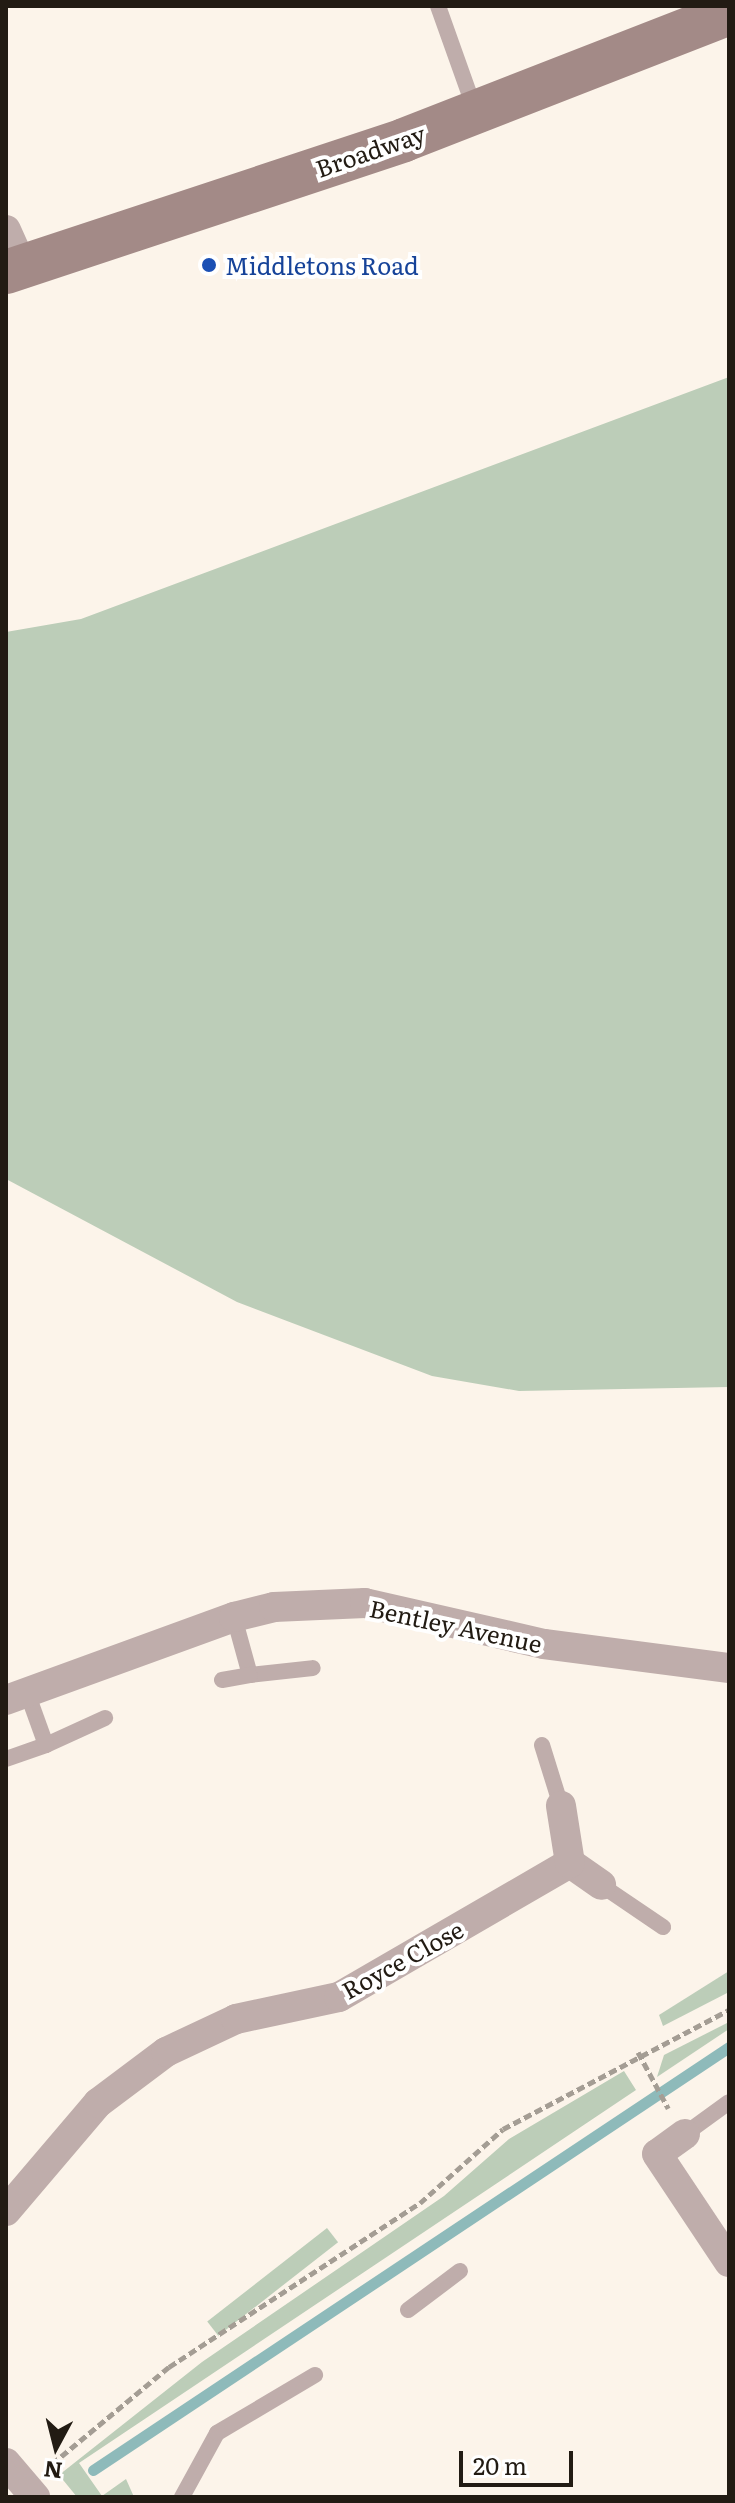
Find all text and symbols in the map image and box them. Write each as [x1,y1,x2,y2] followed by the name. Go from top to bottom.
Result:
[311,118,429,182] street label: Broadway
[225,251,419,279] place label: Middletons Road
[200,256,218,274] marker: Middletons Road
[367,1593,545,1657] street label: Bentley Avenue
[336,1914,468,2004] street label: Royce Close
[16,2407,96,2487] north arrow
[463,2435,577,2485] scale bar
[473,2447,527,2482] text: 20 m
[42,2454,64,2489] text: N

